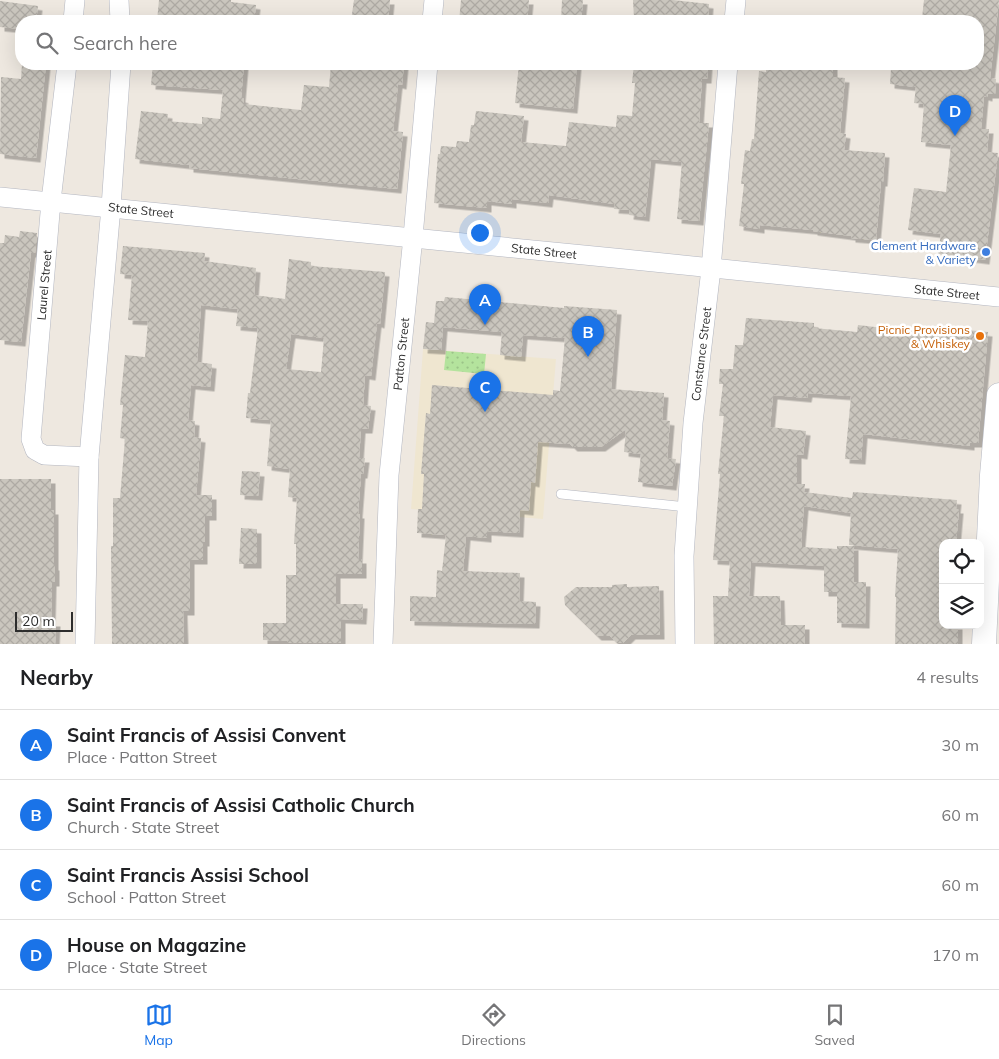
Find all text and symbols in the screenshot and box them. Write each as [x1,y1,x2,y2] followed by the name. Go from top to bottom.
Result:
[15,15,984,70] search box
[33,29,61,57] icon: search
[73,31,177,55] text: Search here
[939,95,971,136] pin: D
[107,199,175,221] street label: State Street
[467,220,493,246] your location
[871,238,977,267] place label: Clement Hardware & Variety
[510,240,578,262] street label: State Street
[980,246,992,258] marker: Clement Hardware & Variety
[33,249,55,321] street label: Laurel Street
[913,281,981,303] street label: State Street
[469,284,501,325] pin: A
[688,306,714,402] street label: Constance Street
[572,316,604,357] pin: B
[390,317,412,391] street label: Patton Street
[878,322,971,351] place label: Picnic Provisions & Whiskey
[974,330,986,342] marker: Picnic Provisions & Whiskey
[469,371,501,412] pin: C
[939,539,984,629] map controls
[939,539,984,584] button: locate
[939,584,984,629] button: layers
[15,609,72,632] scale bar
[22,612,55,630] text: 20 m
[20,664,93,690] text: Nearby
[916,667,979,687] text: 4 results
[67,723,346,747] text: Saint Francis of Assisi Convent
[30,735,42,755] text: A
[942,735,979,755] text: 30 m
[67,747,217,767] text: Place · Patton Street
[67,793,415,817] text: Saint Francis of Assisi Catholic Church
[30,805,42,825] text: B
[942,805,979,825] text: 60 m
[67,817,219,837] text: Church · State Street
[67,863,309,887] text: Saint Francis Assisi School
[31,875,41,895] text: C
[942,875,979,895] text: 60 m
[67,887,226,907] text: School · Patton Street
[67,933,246,957] text: House on Magazine
[30,945,42,965] text: D
[932,945,979,965] text: 170 m
[67,957,207,977] text: Place · State Street
[144,1001,173,1049] tab: Map
[461,1001,526,1049] tab: Directions
[814,1001,855,1049] tab: Saved

